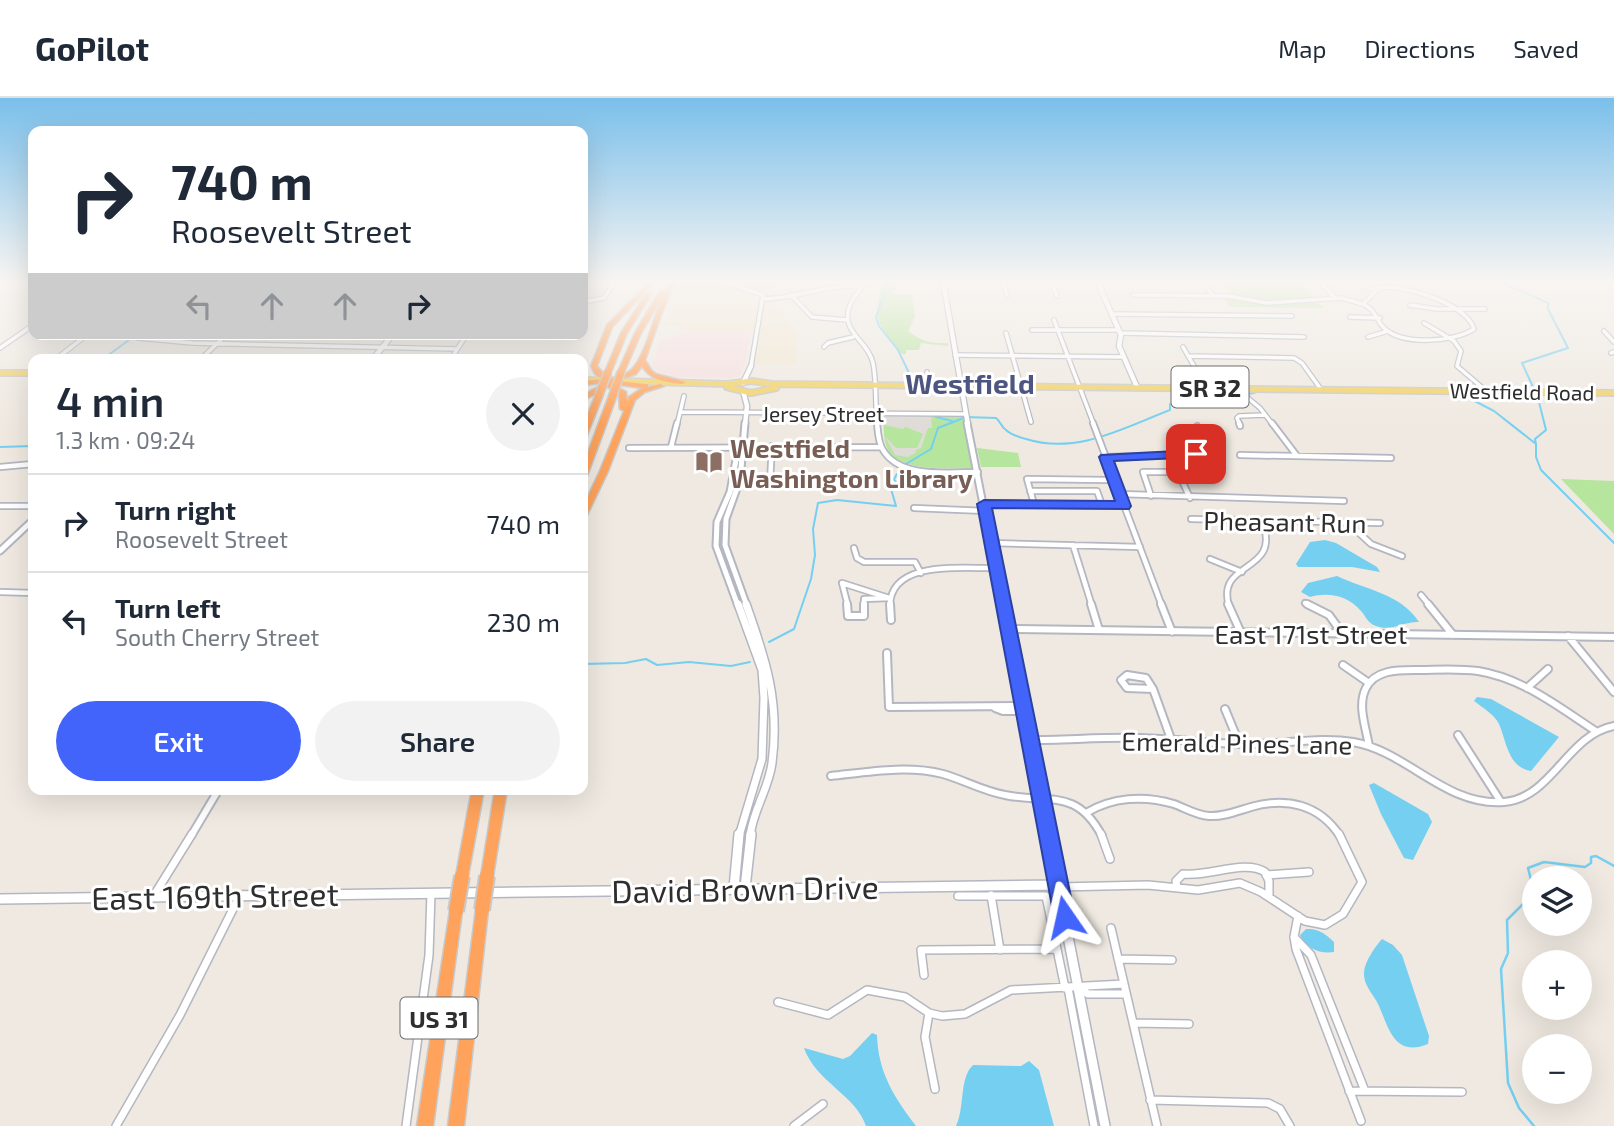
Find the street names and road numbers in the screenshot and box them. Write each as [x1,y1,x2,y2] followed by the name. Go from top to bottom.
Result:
[1172,366,1248,408] road number: SR 32
[1449,377,1595,405] street label: Westfield Road
[762,401,884,426] street label: Jersey Street
[1203,504,1367,538] street label: Pheasant Run
[1215,618,1408,649] street label: East 171st Street
[1121,724,1353,760] street label: Emerald Pines Lane
[611,867,879,909] street label: David Brown Drive
[91,874,339,916] street label: East 169th Street
[400,998,478,1038] road number: US 31

